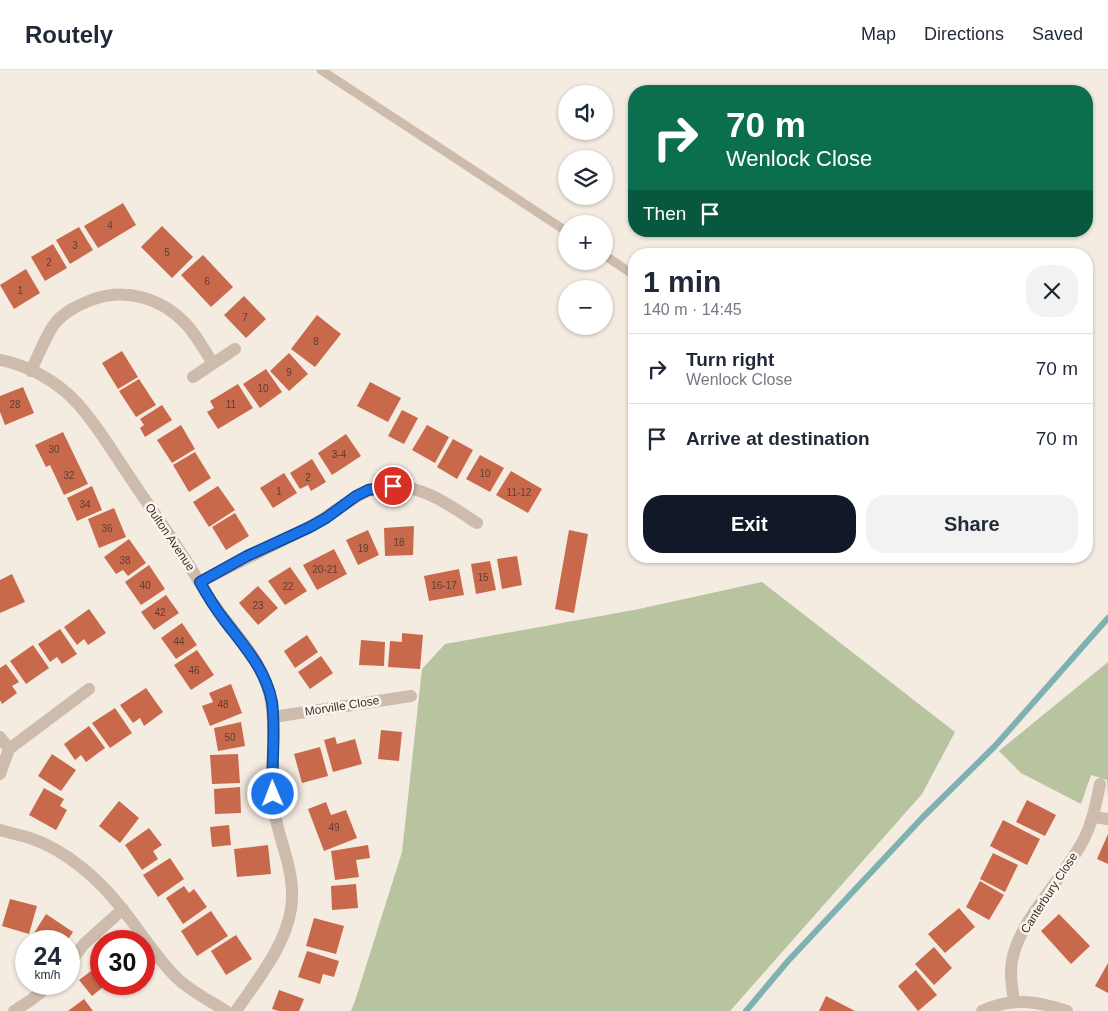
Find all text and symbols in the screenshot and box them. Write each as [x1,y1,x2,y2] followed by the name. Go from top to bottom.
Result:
[25,21,113,48] text: Routely
[861,24,896,44] text: Map
[924,24,1004,44] text: Directions
[1032,24,1083,44] text: Saved
[558,85,613,335] map controls
[558,85,613,140] button: sound
[643,105,708,170] icon: right
[726,105,806,144] text: 70 m
[726,146,872,171] text: Wenlock Close
[558,150,613,205] button: layers
[696,200,724,228] icon: arrive
[643,203,686,224] text: Then
[558,215,613,270] button: +
[107,220,113,231] house number: 4
[72,240,78,251] house number: 3
[164,247,170,258] house number: 5
[46,257,52,268] house number: 2
[643,265,721,298] text: 1 min
[1026,265,1078,317] button: close
[204,276,210,287] house number: 6
[558,280,613,335] button: −
[17,285,23,296] house number: 1
[643,301,742,318] text: 140 m · 14:45
[242,312,248,323] house number: 7
[313,336,319,347] house number: 8
[686,349,774,370] text: Turn right
[643,355,671,383] icon: right
[1036,358,1078,379] text: 70 m
[286,367,292,378] house number: 9
[686,371,792,388] text: Wenlock Close
[257,383,269,394] house number: 10
[9,399,21,410] house number: 28
[226,399,237,410] house number: 11
[643,425,671,453] icon: arrive
[686,428,870,449] text: Arrive at destination
[1036,428,1078,449] text: 70 m
[48,444,60,455] house number: 30
[332,449,347,460] house number: 3-4
[372,465,414,507] pin
[479,468,491,479] house number: 10
[63,470,75,481] house number: 32
[305,472,311,483] house number: 2
[379,472,407,500] icon: arrive
[276,486,282,497] house number: 1
[507,487,532,498] house number: 11-12
[643,495,856,553] button: Exit
[866,495,1078,553] button: Share
[79,499,91,510] house number: 34
[142,501,198,574] street label: Oulton Avenue
[101,523,113,534] house number: 36
[393,537,405,548] house number: 18
[357,543,369,554] house number: 19
[119,555,131,566] house number: 38
[312,564,338,575] house number: 20-21
[477,572,489,583] house number: 15
[139,580,151,591] house number: 40
[431,580,457,591] house number: 16-17
[282,581,294,592] house number: 22
[252,600,264,611] house number: 23
[154,607,166,618] house number: 42
[173,636,185,647] house number: 44
[188,665,200,676] house number: 46
[304,693,381,719] street label: Morville Close
[217,699,229,710] house number: 48
[224,732,236,743] house number: 50
[246,767,298,819] position arrow
[328,822,340,833] house number: 49
[1018,850,1080,936] street label: Canterbury Close
[90,930,155,995] speed limit sign: 30
[34,942,61,970] text: 24
[34,968,61,982] text: km/h

